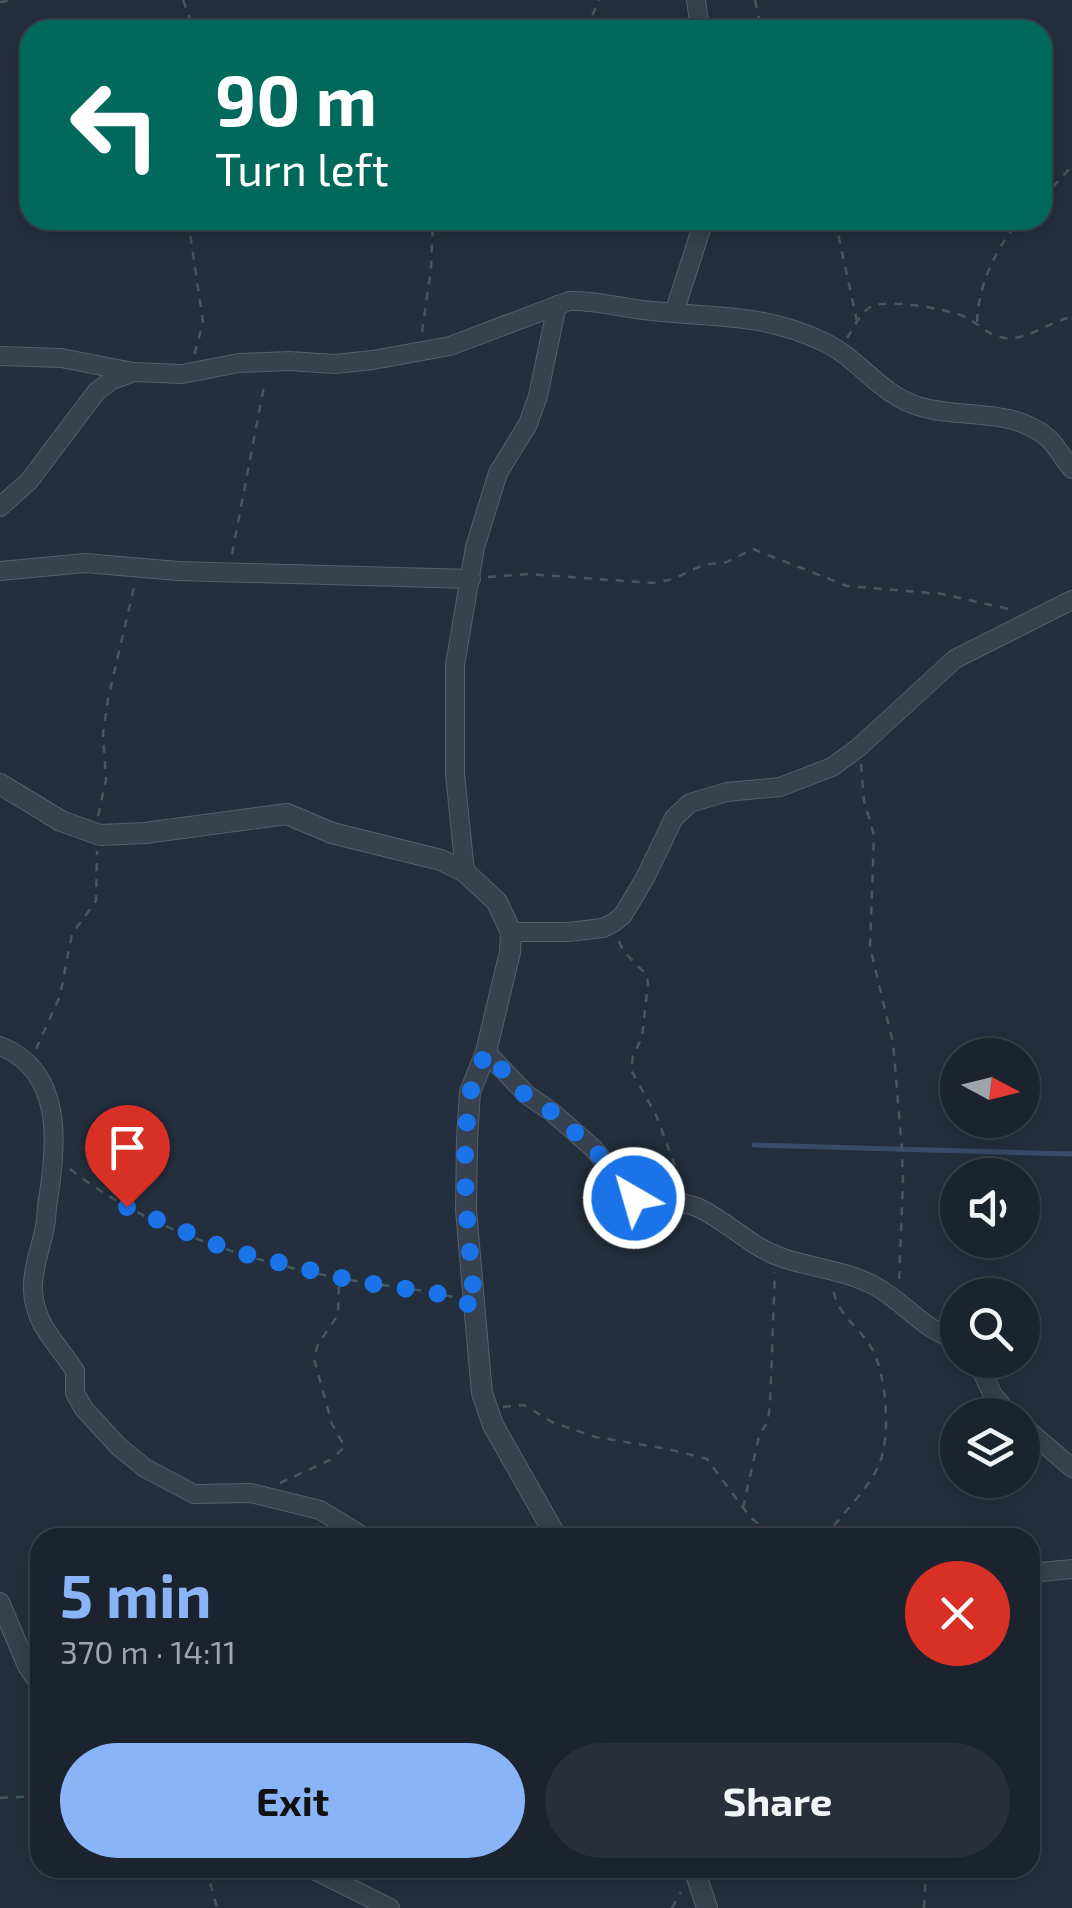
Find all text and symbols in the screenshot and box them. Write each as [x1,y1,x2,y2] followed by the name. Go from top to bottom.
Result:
[215,56,377,140] text: 90 m
[50,60,180,190] icon: left
[215,141,389,195] text: Turn left
[940,1038,1040,1138] north arrow
[940,1038,1040,1498] map controls
[85,1105,170,1208] pin
[100,1120,155,1175] icon: arrive
[582,1146,686,1250] position arrow
[940,1158,1040,1258] button: sound
[940,1278,1040,1378] button: search
[940,1398,1040,1498] button: layers
[60,1558,212,1630] text: 5 min
[905,1561,1010,1666] button: close
[60,1632,236,1670] text: 370 m · 14:11
[60,1743,525,1858] button: Exit
[545,1743,1010,1858] button: Share

